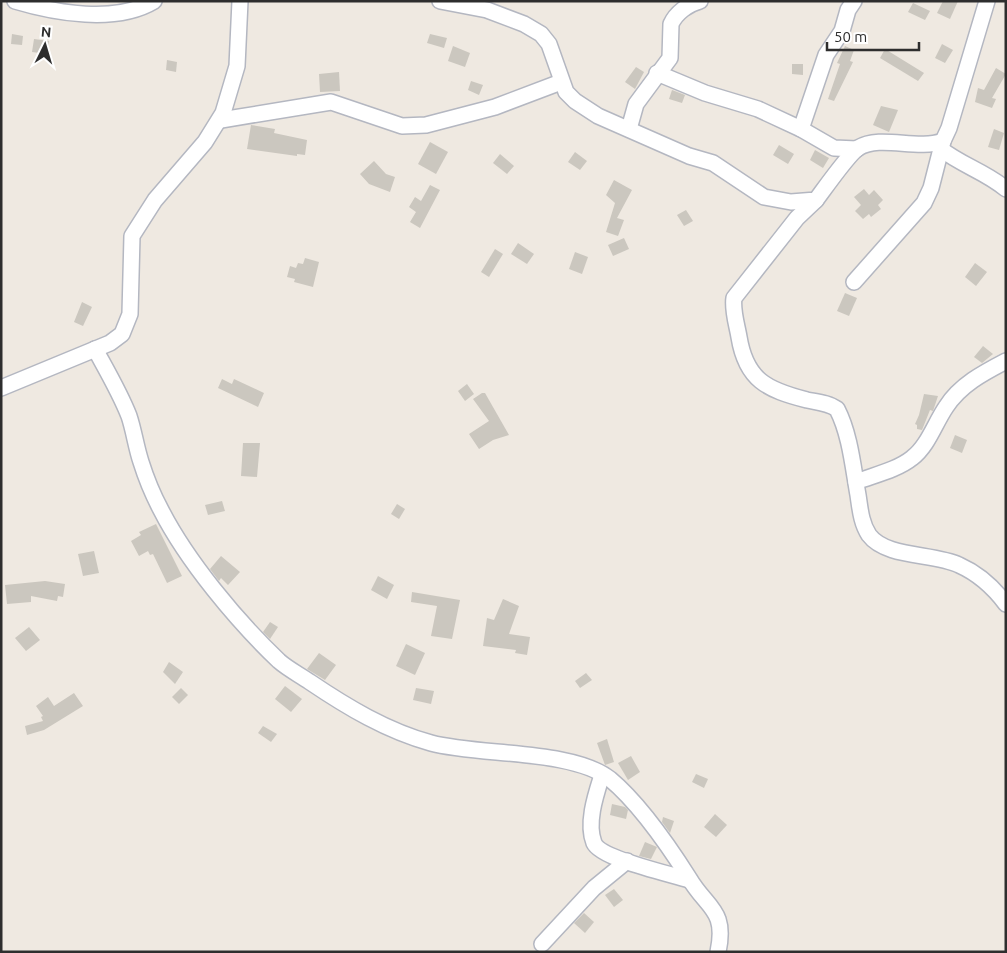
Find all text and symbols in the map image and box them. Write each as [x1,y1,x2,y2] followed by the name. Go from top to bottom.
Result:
[20,20,70,70] north arrow
[827,20,920,52] scale bar
[40,24,52,40] text: N
[834,28,867,45] text: 50 m

